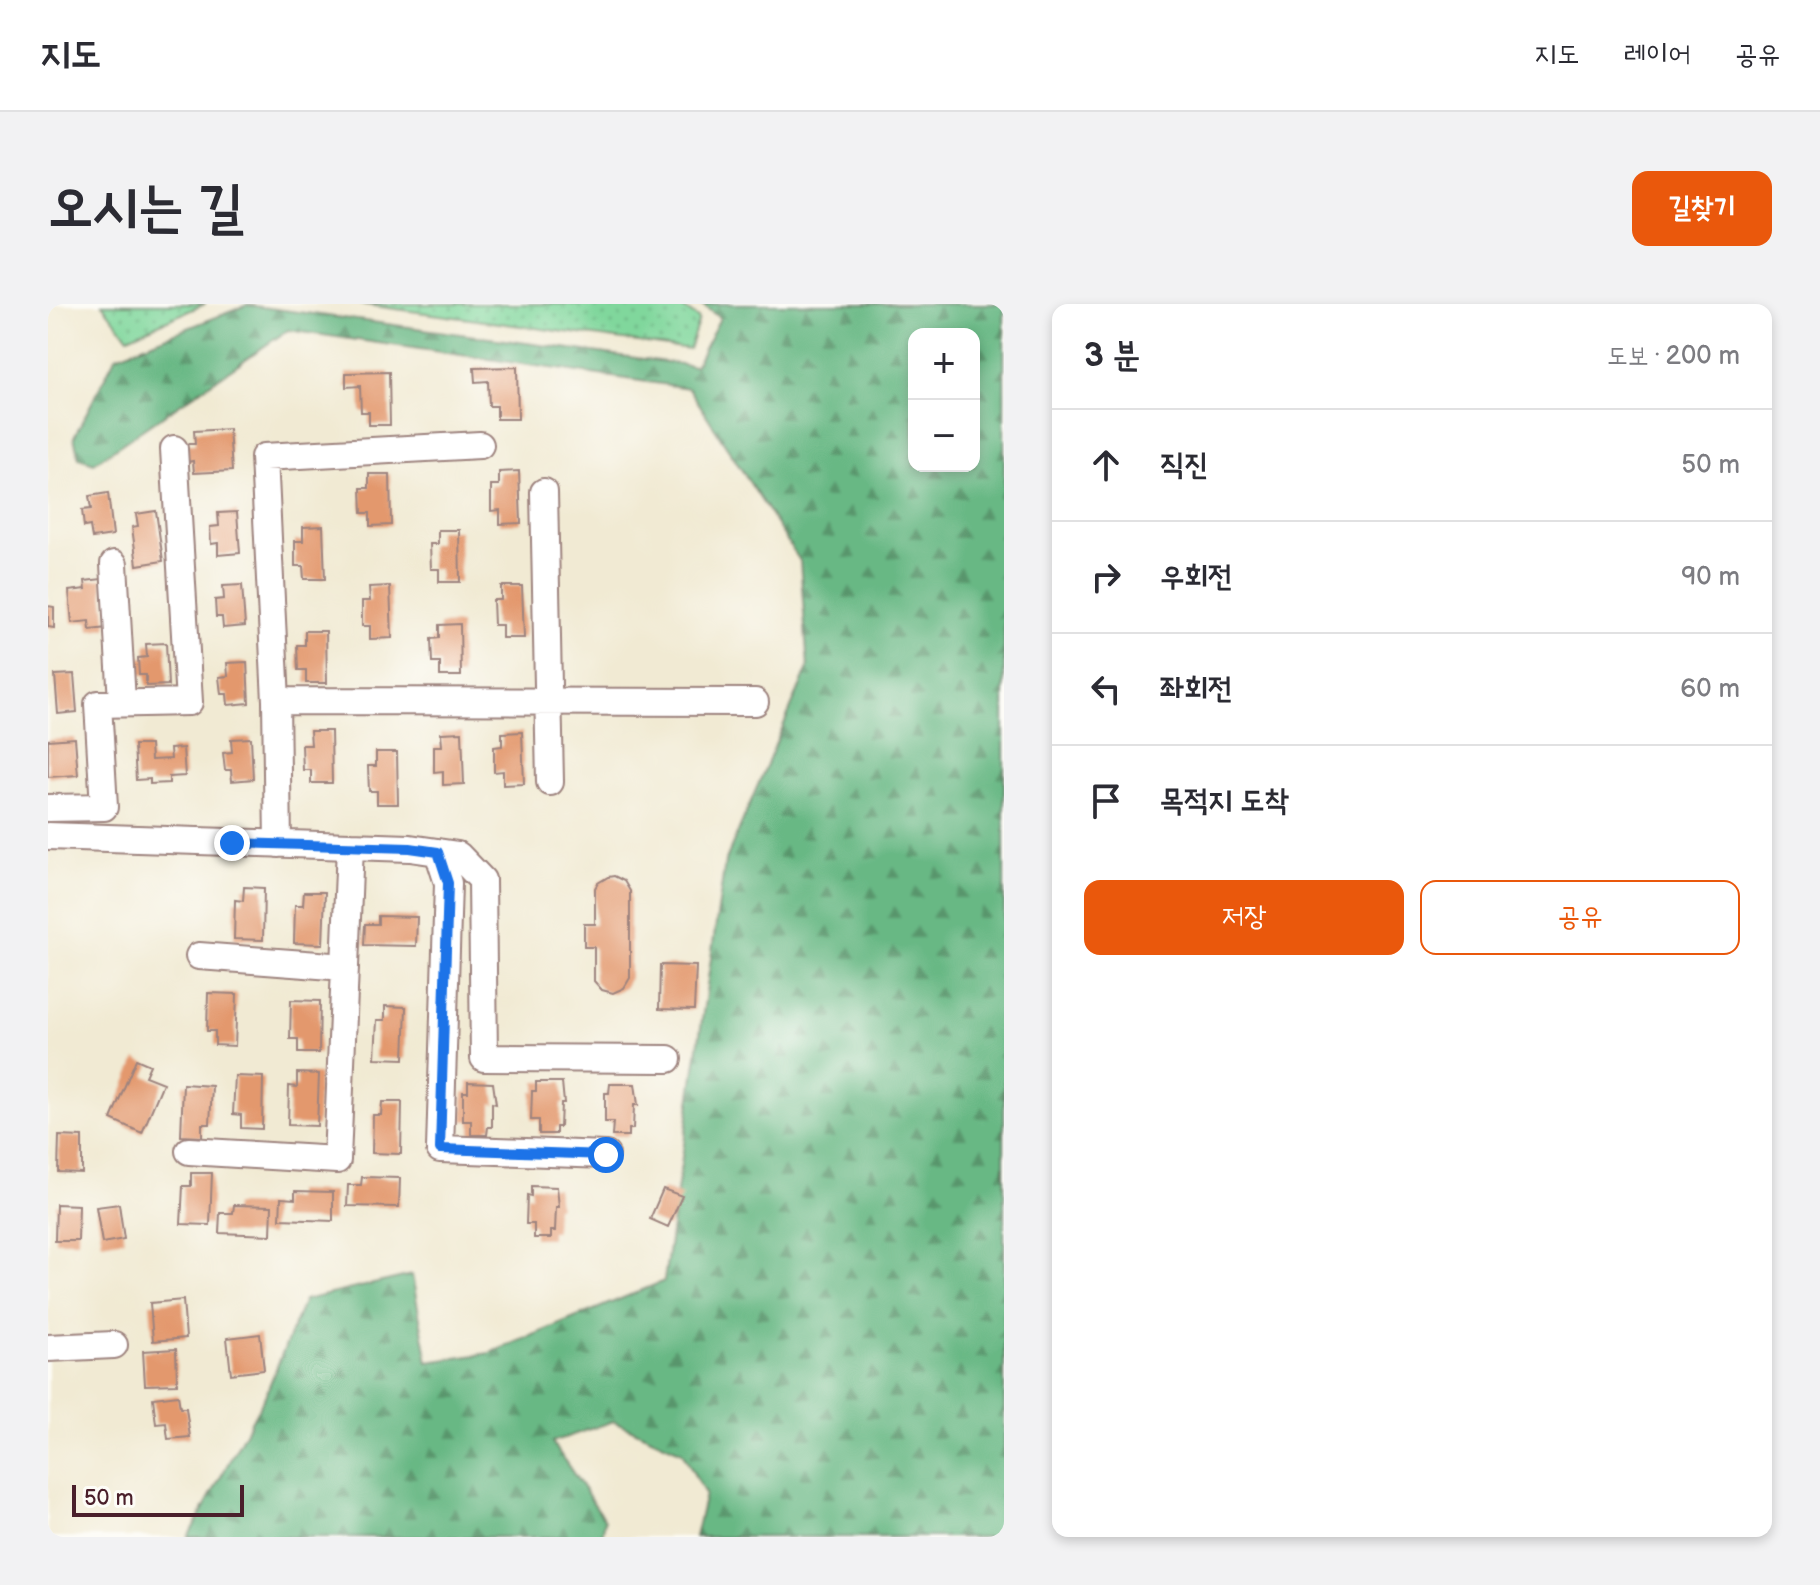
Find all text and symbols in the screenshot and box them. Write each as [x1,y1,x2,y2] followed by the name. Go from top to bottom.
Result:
[40,32,101,77] text: 지도
[1534,38,1579,71] text: 지도
[1623,38,1691,71] text: 레이어
[1735,38,1780,71] text: 공유
[1632,171,1772,246] button: 길찾기
[48,175,243,242] text: 오시는 길
[908,328,980,472] map controls
[908,328,980,400] button: +
[1084,335,1140,376] text: 3 분
[1607,341,1740,372] text: 도보 · 200 m
[908,400,980,472] button: −
[1084,443,1128,487] icon: ahead
[1160,447,1208,483] text: 직진
[1681,450,1740,481] text: 50 m
[1084,555,1128,599] icon: right
[1160,559,1232,595] text: 우회전
[1681,562,1740,593] text: 90 m
[1084,667,1128,711] icon: left
[1160,671,1232,707] text: 좌회전
[1680,674,1740,705] text: 60 m
[1084,779,1128,823] icon: arrive
[1160,783,1289,819] text: 목적지 도착
[214,825,250,861] route end
[1084,880,1404,955] button: 저장
[1420,880,1740,955] button: 공유
[588,1137,624,1173] route start
[72,1481,244,1517] scale bar
[84,1485,134,1512] text: 50 m

